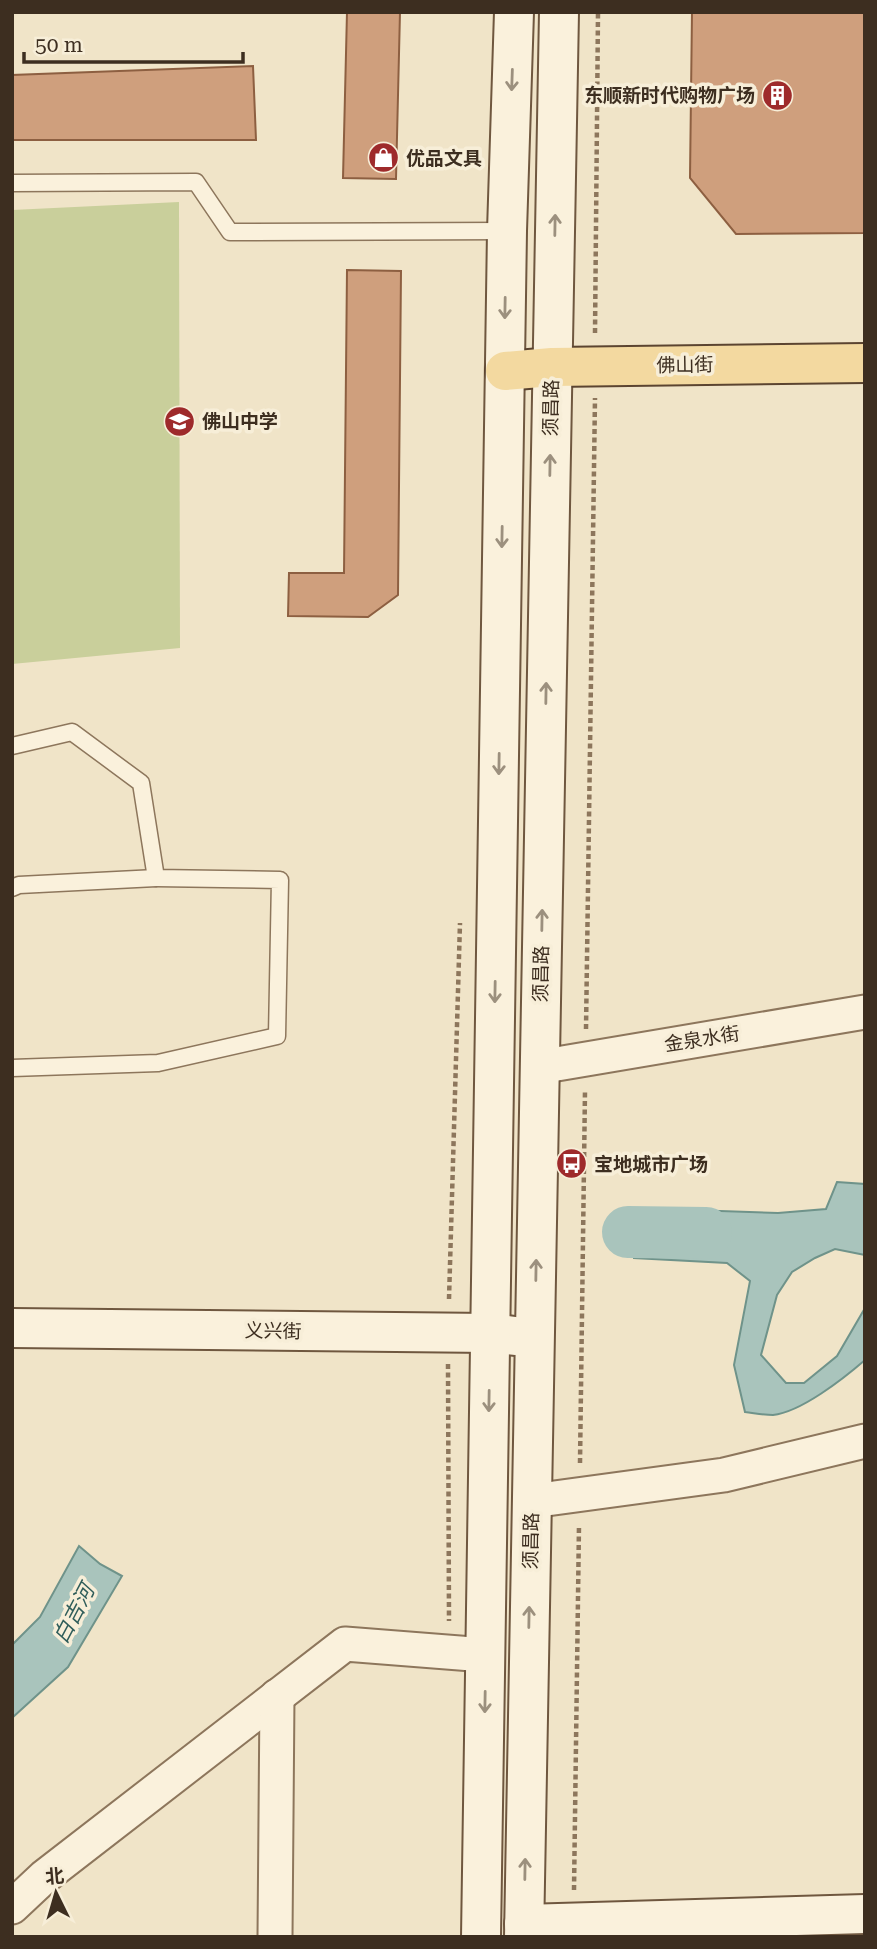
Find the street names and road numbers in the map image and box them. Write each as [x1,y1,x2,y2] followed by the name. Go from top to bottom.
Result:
[656,353,714,377] street label: 佛山街
[539,379,563,437] street label: 须昌路
[529,945,553,1003] street label: 须昌路
[663,1022,741,1056] street label: 金泉水街
[244,1319,302,1343] street label: 义兴街
[519,1512,543,1570] street label: 须昌路

